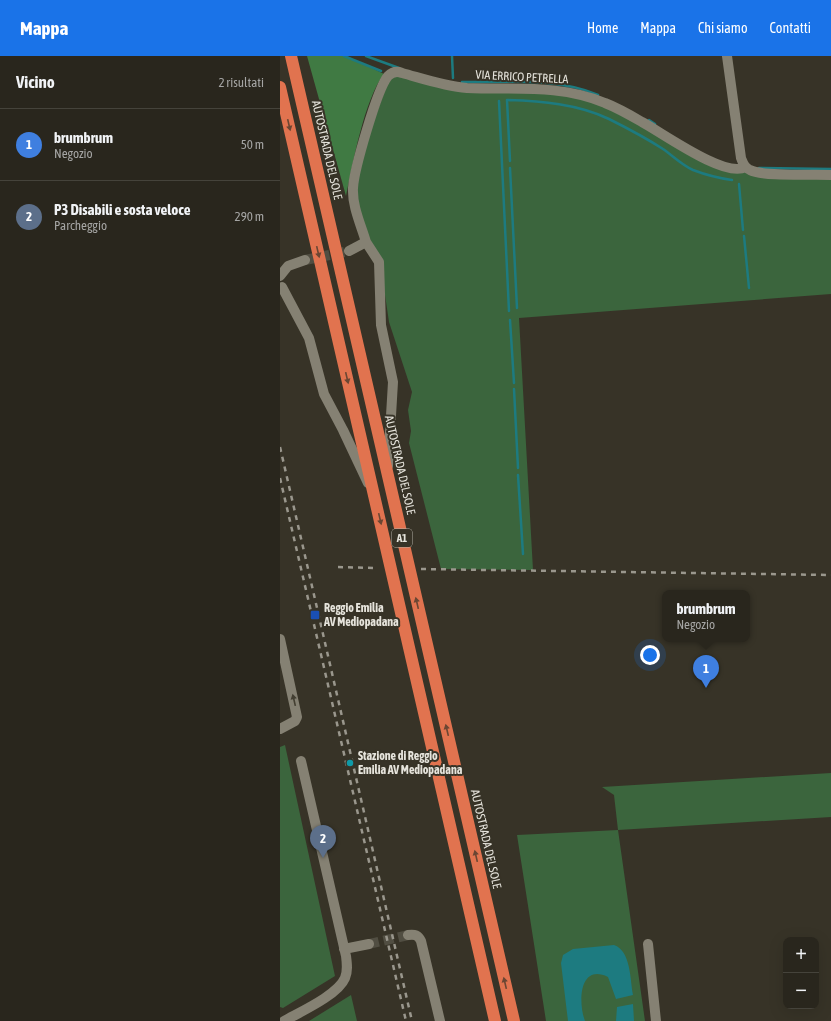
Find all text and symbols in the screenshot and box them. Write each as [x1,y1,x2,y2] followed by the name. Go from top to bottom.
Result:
[20,17,68,39] text: Mappa
[587,20,618,36] text: Home
[640,20,676,36] text: Mappa
[698,20,748,36] text: Chi siamo
[770,20,811,36] text: Contatti
[475,68,569,86] street label: VIA ERRICO PETRELLA
[16,72,55,92] text: Vicino
[218,75,264,90] text: 2 risultati
[309,99,345,201] street label: AUTOSTRADA DEL SOLE
[286,119,292,131] one-way arrow
[54,129,113,146] text: brumbrum
[26,137,32,152] text: 1
[241,137,264,152] text: 50 m
[54,146,93,161] text: Negozio
[54,201,191,218] text: P3 Disabili e sosta veloce
[26,209,32,224] text: 2
[235,209,264,224] text: 290 m
[54,218,107,233] text: Parcheggio
[315,246,321,258] one-way arrow
[345,372,351,385] one-way arrow
[382,414,418,516] street label: AUTOSTRADA DEL SOLE
[377,513,383,525] one-way arrow
[392,529,412,547] road number: A1
[662,590,750,642] popup
[414,597,420,609] one-way arrow
[676,600,736,617] text: brumbrum
[323,601,399,629] place label: Reggio Emilia AV Mediopadana
[309,609,321,621] marker: Reggio Emilia AV Mediopadana
[676,617,715,632] text: Negozio
[640,645,660,665] your location
[693,655,719,688] pin: 1
[291,693,297,706] one-way arrow
[443,723,449,736] one-way arrow
[358,749,463,777] place label: Stazione di Reggio Emilia AV Mediopadana
[345,758,355,768] marker: Stazione di Reggio Emilia AV Mediopadana
[468,788,504,890] street label: AUTOSTRADA DEL SOLE
[310,825,336,858] pin: 2
[472,850,478,863] one-way arrow
[783,937,819,1009] map controls
[783,937,819,973] button: +
[783,973,819,1009] button: −
[502,977,508,989] one-way arrow

